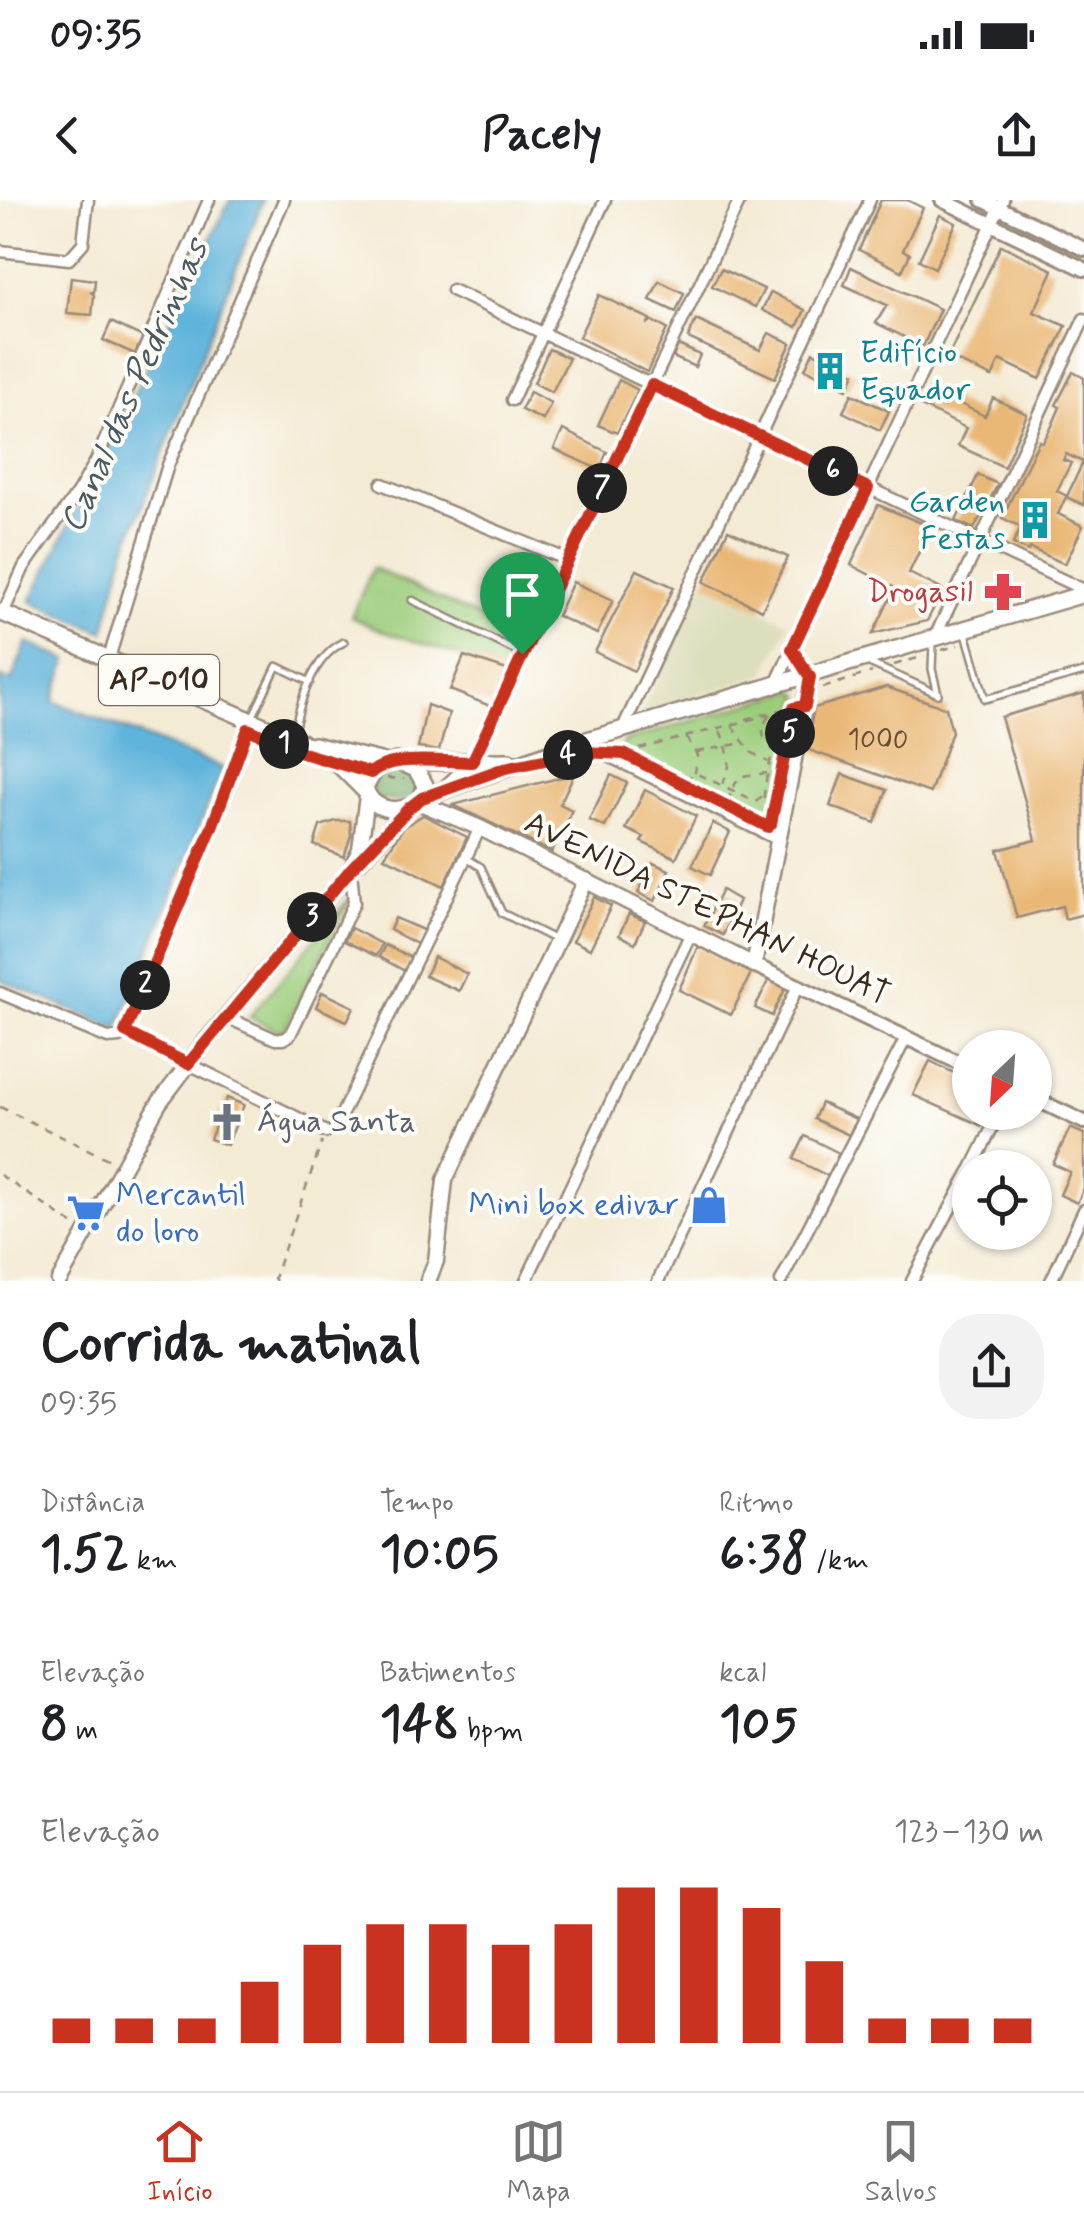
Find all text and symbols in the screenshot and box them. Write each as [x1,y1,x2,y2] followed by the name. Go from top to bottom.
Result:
[50,11,141,60] text: 09:35
[482,106,602,165] text: Pacely
[40,108,95,163] icon: back
[989,108,1044,163] icon: share
[50,229,222,540] water label: Canal das Pedrinhas
[860,332,970,411] place label: Edifício Equador
[809,350,851,392] building icon: Edifício Equador
[808,446,858,496] pin: 6
[826,452,840,489] text: 6
[577,463,627,513] pin: 7
[594,469,611,506] text: 7
[909,481,1005,560] place label: Garden Festas
[1014,499,1056,541] building icon: Garden Festas
[480,552,565,655] pin
[495,567,550,622] icon: arrive
[867,571,973,613] place label: Drogasil
[982,571,1024,613] pharmacy icon: Drogasil
[99,655,219,705] road number: AP-010
[765,708,815,758] pin: 5
[782,714,798,751] text: 5
[259,719,309,769] pin: 1
[847,722,909,759] house number: 1000
[278,725,290,762] text: 1
[543,730,593,780] pin: 4
[560,736,576,773] text: 4
[517,802,897,1016] street label: AVENIDA STEPHAN HOUAT
[287,892,337,942] pin: 3
[306,898,318,935] text: 3
[120,960,170,1010] pin: 2
[138,966,152,1003] text: 2
[952,1030,1052,1130] north arrow
[952,1030,1052,1250] map controls
[206,1101,248,1143] church icon: Água Santa
[257,1101,416,1143] place label: Água Santa
[952,1150,1052,1250] button: locate
[116,1174,246,1253] place label: Mercantil do loro
[469,1184,679,1226] place label: Mini box edivar
[688,1184,730,1226] shop icon: Mini box edivar
[65,1192,107,1234] supermarket icon: Mercantil do loro
[40,1309,420,1381] text: Corrida matinal
[939,1314,1044,1419] button: share
[40,1383,117,1425] text: 09:35
[40,1485,145,1522] text: Distância
[380,1485,454,1522] text: Tempo
[719,1485,793,1522] text: Ritmo
[40,1522,129,1588] text: 1.52
[380,1522,499,1588] text: 10:05
[719,1522,808,1588] text: 6:38
[129,1543,178,1580] text: km
[808,1543,869,1580] text: /km
[40,1655,145,1692] text: Elevação
[380,1655,516,1692] text: Batimentos
[719,1655,766,1692] text: kcal
[40,1692,68,1758] text: 8
[380,1692,459,1758] text: 148
[719,1692,798,1758] text: 105
[68,1713,98,1750] text: m
[459,1713,523,1750] text: bpm
[40,1811,160,1853] text: Elevação
[894,1811,1044,1853] text: 123–130 m
[147,2114,213,2211] tab: Início
[507,2114,571,2211] tab: Mapa
[865,2114,937,2211] tab: Salvos

